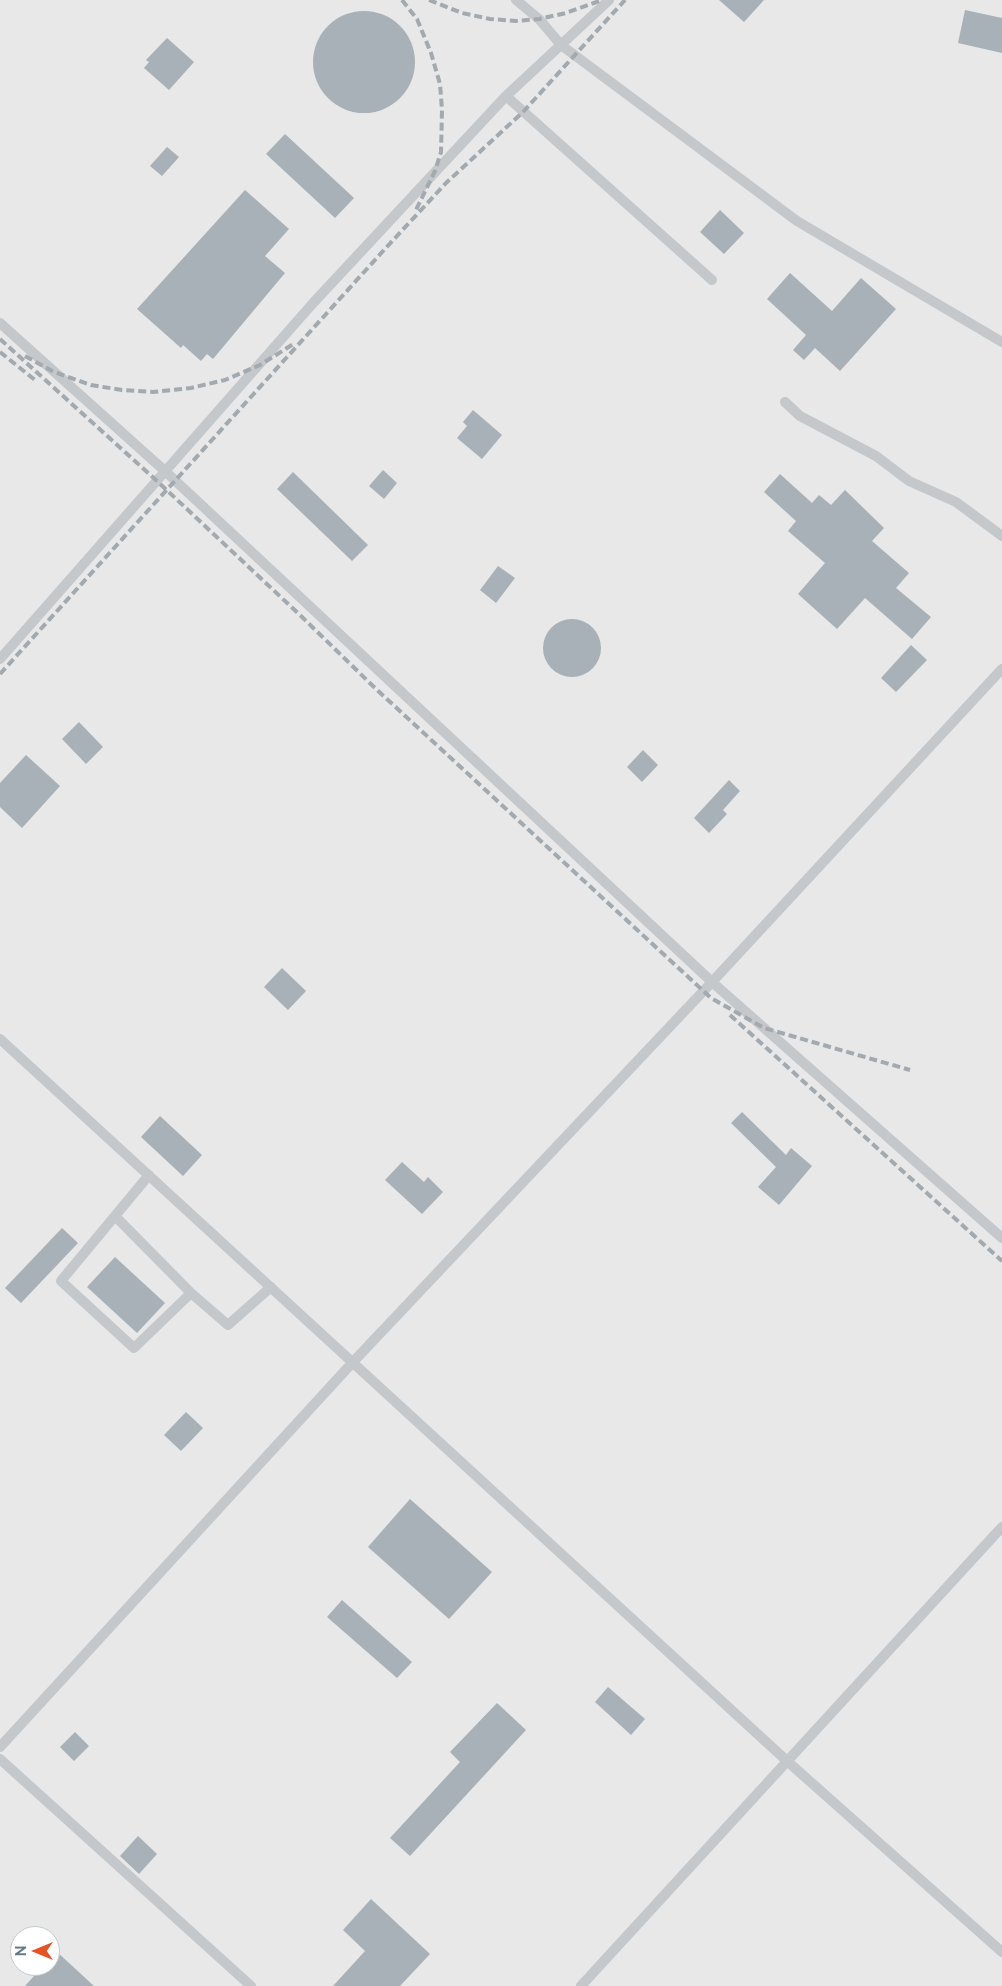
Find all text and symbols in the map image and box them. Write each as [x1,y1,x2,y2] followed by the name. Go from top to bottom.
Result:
[10,1926,60,1976] north arrow
[13,1946,29,1956] text: N

